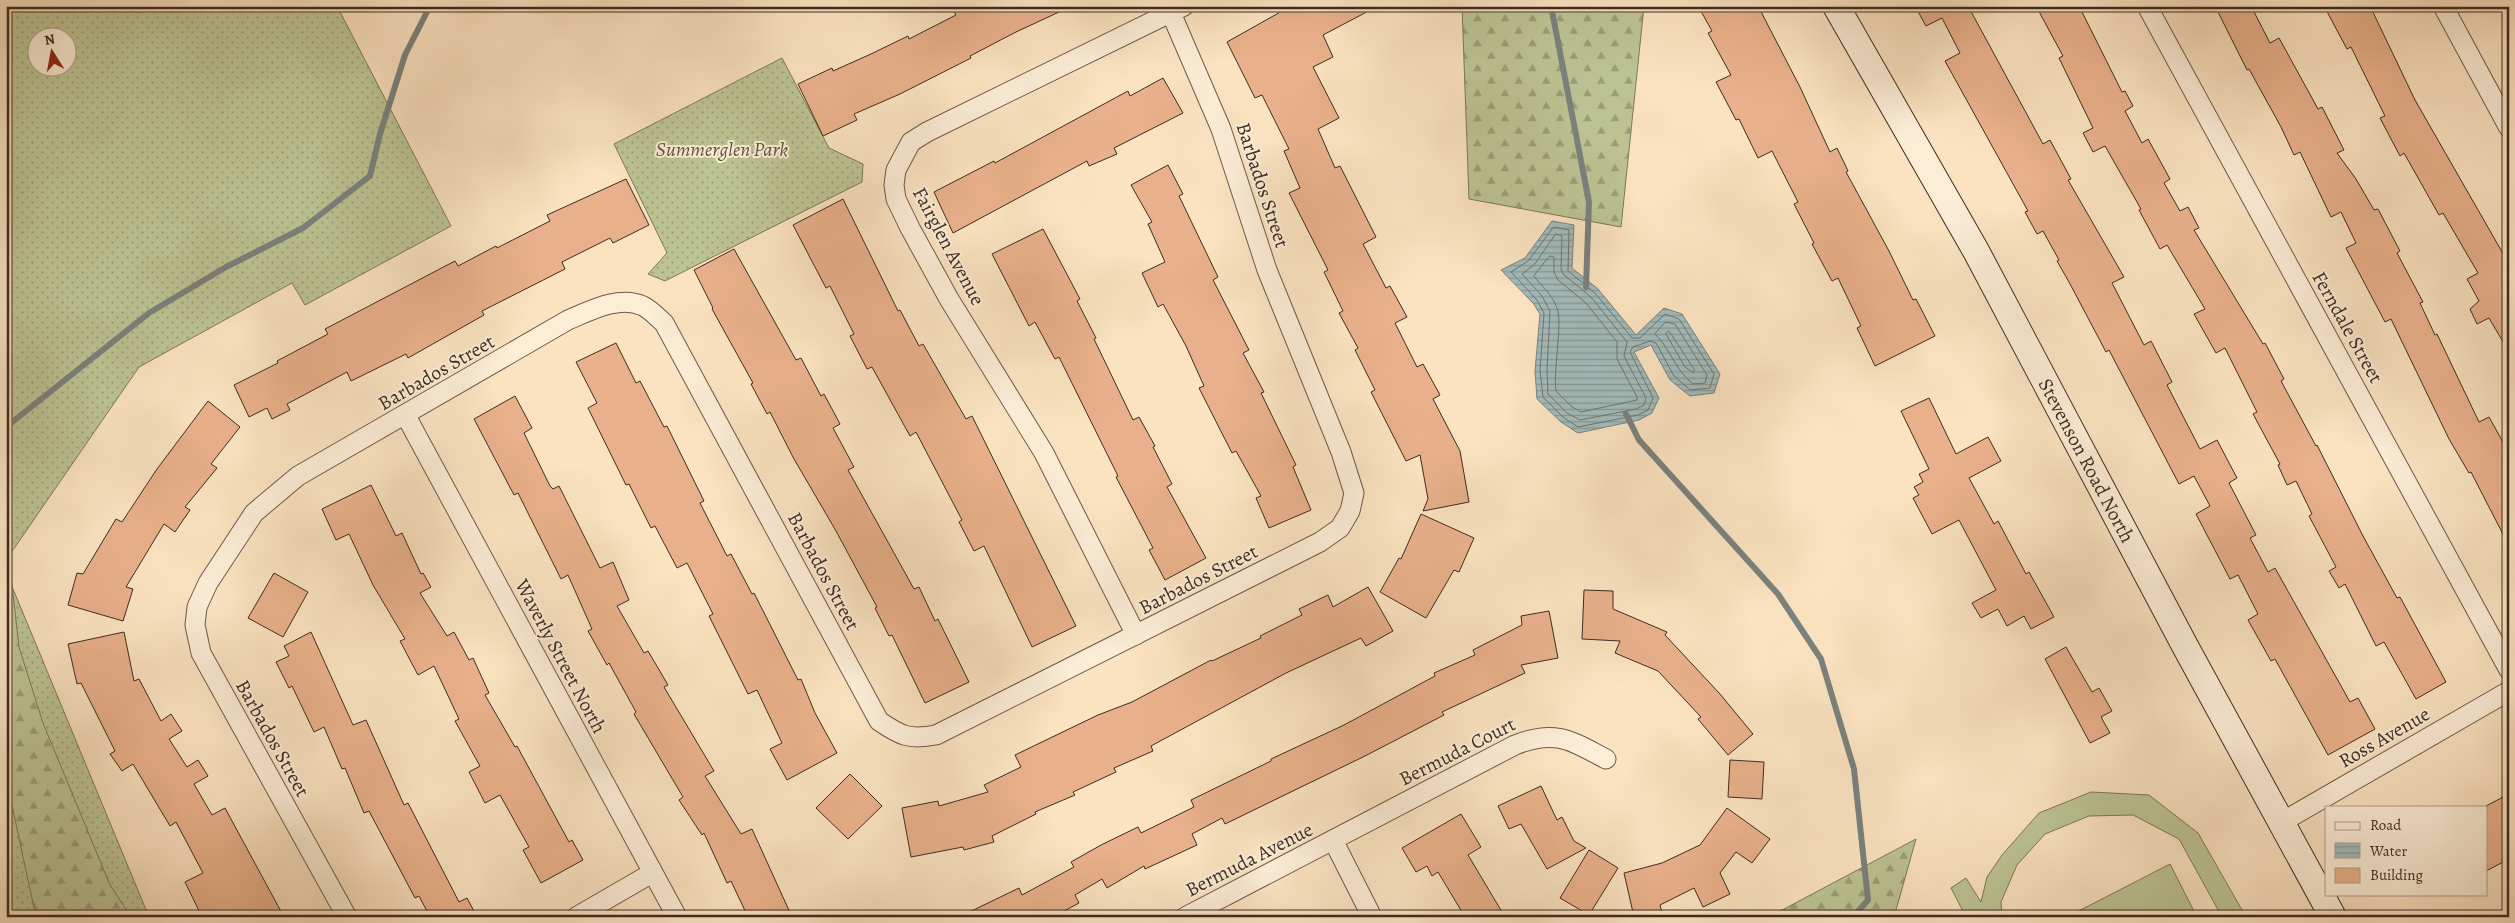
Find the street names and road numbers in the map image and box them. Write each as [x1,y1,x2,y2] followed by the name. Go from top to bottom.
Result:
[1230,119,1296,252] street label: Barbados Street
[906,182,991,310] street label: Fairglen Avenue
[2306,266,2390,388] street label: Ferndale Street
[373,328,500,417] street label: Barbados Street
[2032,374,2141,548] street label: Stevenson Road North
[781,507,866,635] street label: Barbados Street
[1134,538,1263,621] street label: Barbados Street
[508,574,613,738] street label: Waverly Street North
[229,675,316,802] street label: Barbados Street
[2334,700,2435,774] street label: Ross Avenue
[1395,710,1520,792] street label: Bermuda Court
[1181,816,1317,903] street label: Bermuda Avenue

